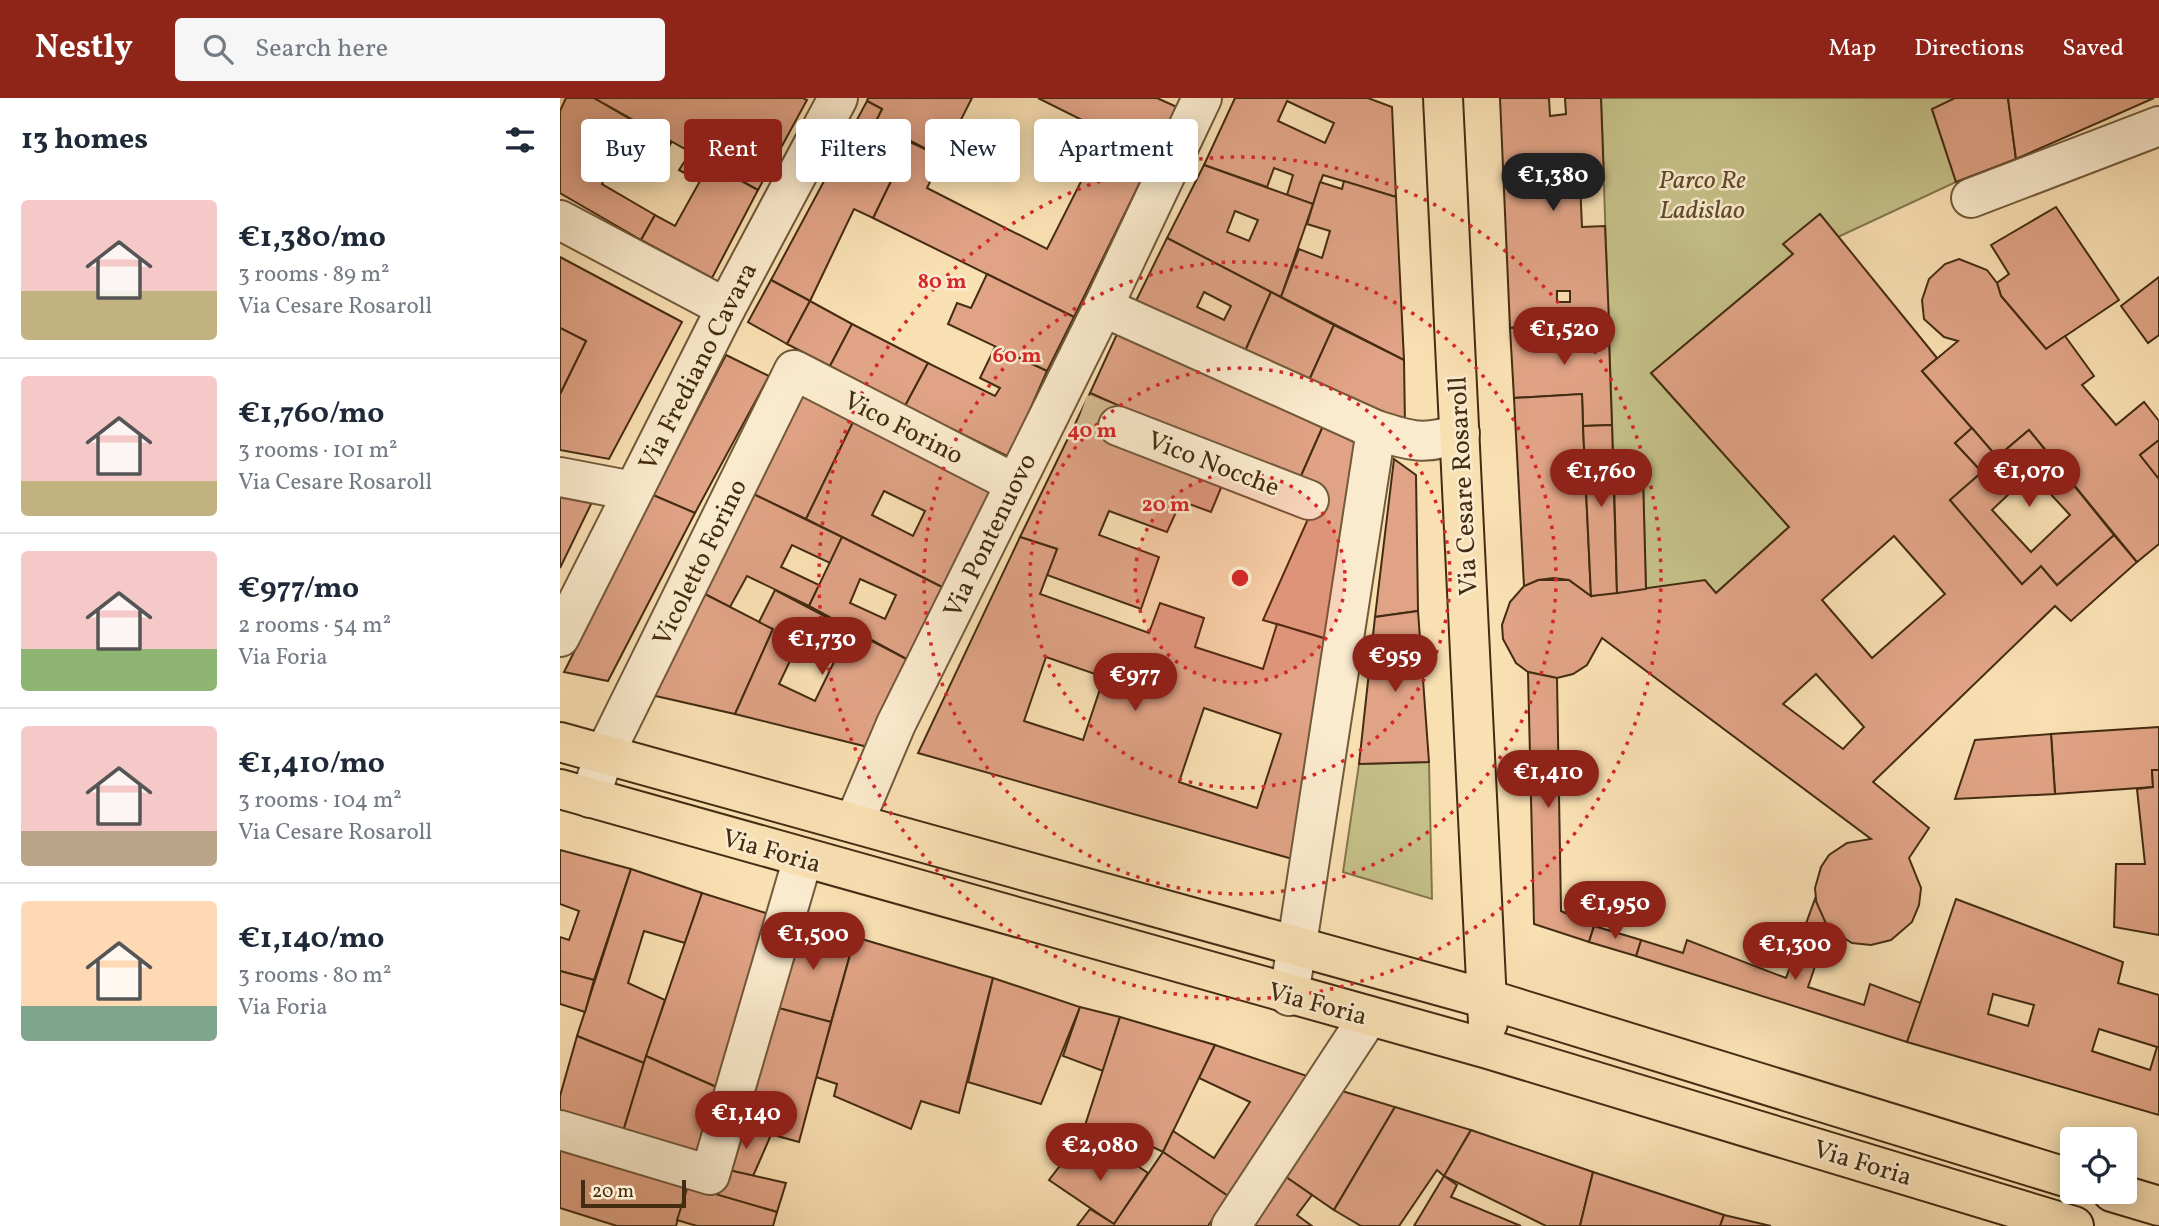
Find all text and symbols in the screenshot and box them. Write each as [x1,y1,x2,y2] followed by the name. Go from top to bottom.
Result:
[175,18,665,81] search box
[35,26,133,72] text: Nestly
[199,30,237,68] icon: search
[255,31,388,67] text: Search here
[1828,32,1876,66] text: Map
[1914,32,2024,66] text: Directions
[2062,32,2124,66] text: Saved
[21,119,148,161] text: 13 homes
[581,119,670,182] chip: Buy
[684,119,782,182] chip: Rent
[796,119,911,182] chip: Filters
[925,119,1020,182] chip: New
[1034,119,1198,182] chip: Apartment
[501,121,539,159] icon: filters
[1496,153,1610,213] pin: €1,380
[1518,160,1588,192] text: €1,380
[1658,163,1746,229] park label: Parco Re Ladislao
[238,217,386,259] text: €1,380/mo
[77,228,161,312] icon: home
[631,257,767,477] street label: Via Frediano Cavara
[238,259,390,291] text: 3 rooms · 89 m²
[918,268,966,297] text: 80 m
[238,291,432,323] text: Via Cesare Rosaroll
[1507,308,1621,367] pin: €1,520
[1529,314,1599,346] text: €1,520
[993,342,1041,371] text: 60 m
[1440,375,1488,596] street label: Via Cesare Rosaroll
[837,383,969,474] street label: Vico Forino
[238,393,384,435] text: €1,760/mo
[77,404,161,488] icon: home
[1067,417,1117,446] text: 40 m
[1142,423,1284,506] street label: Vico Nocche
[238,435,398,467] text: 3 rooms · 101 m²
[935,448,1046,624] street label: Via Pontenuovo
[1544,450,1658,509] pin: €1,760
[1972,450,2086,509] pin: €1,070
[1566,456,1636,488] text: €1,760
[1993,456,2065,488] text: €1,070
[238,467,432,499] text: Via Cesare Rosaroll
[645,473,757,652] street label: Vicoletto Forino
[1142,491,1190,520] text: 20 m
[1228,566,1252,590] centre of rings
[238,568,359,610] text: €977/mo
[77,579,161,663] icon: home
[238,610,391,642] text: 2 rooms · 54 m²
[765,618,879,677] pin: €1,730
[788,624,856,656] text: €1,730
[1354,634,1436,694] pin: €959
[1368,641,1422,673] text: €959
[238,642,328,674] text: Via Foria
[1094,654,1176,713] pin: €977
[1109,660,1161,692] text: €977
[238,743,385,785] text: €1,410/mo
[1491,750,1605,810] pin: €1,410
[77,754,161,838] icon: home
[1513,757,1583,789] text: €1,410
[238,785,402,817] text: 3 rooms · 104 m²
[238,817,432,849] text: Via Cesare Rosaroll
[718,821,825,883] street label: Via Foria
[1558,882,1672,941] pin: €1,950
[1580,888,1650,920] text: €1,950
[756,912,870,972] pin: €1,500
[238,918,384,960] text: €1,140/mo
[777,919,849,951] text: €1,500
[1738,922,1852,982] pin: €1,300
[77,929,161,1013] icon: home
[1759,929,1831,961] text: €1,300
[238,960,391,992] text: 3 rooms · 80 m²
[1264,974,1371,1035] street label: Via Foria
[238,992,328,1024] text: Via Foria
[689,1091,803,1151] pin: €1,140
[711,1098,781,1130] text: €1,140
[1043,1124,1157,1183] pin: €2,080
[2060,1127,2137,1204] map controls
[2060,1127,2137,1204] button: locate
[1062,1130,1138,1162] text: €2,080
[1809,1132,1916,1196] street label: Via Foria
[581,1177,686,1209] scale bar
[592,1179,634,1205] text: 20 m

